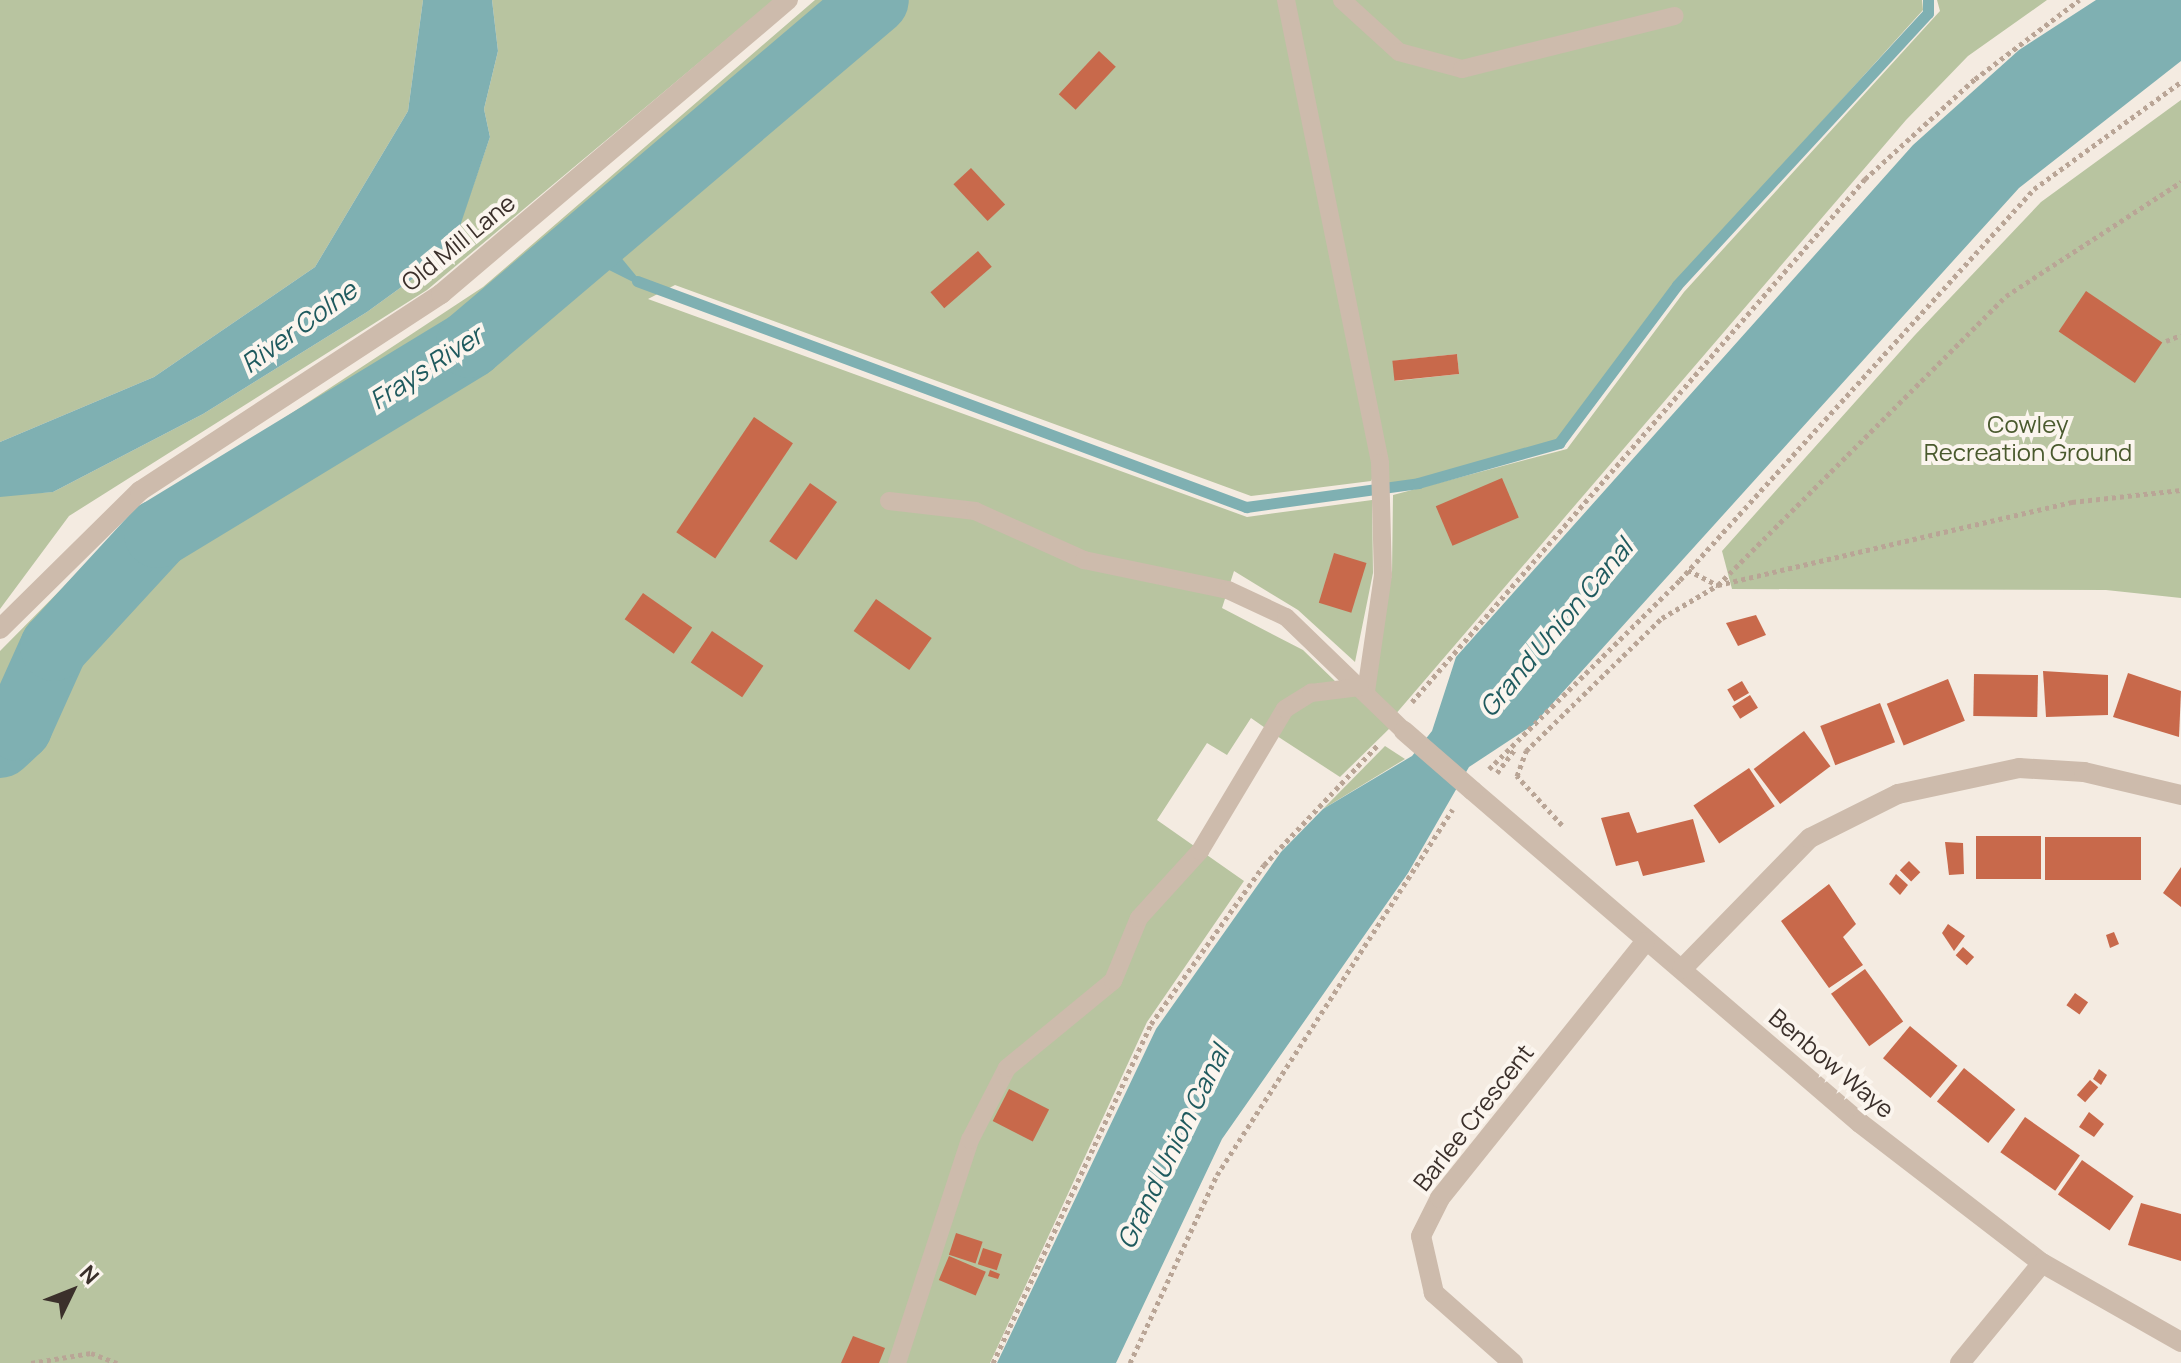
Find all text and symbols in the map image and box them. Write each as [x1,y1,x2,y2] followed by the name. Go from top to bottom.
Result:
[395,188,521,296] street label: Old Mill Lane
[235,275,363,379] water label: River Colne
[364,320,488,416] water label: Frays River
[1924,410,2132,466] park label: Cowley Recreation Ground
[1473,533,1639,723] water label: Grand Union Canal
[1764,1002,1900,1124] street label: Benbow Waye
[1407,1038,1539,1196] street label: Barlee Crescent
[1110,1040,1236,1254] water label: Grand Union Canal
[32,1251,112,1331] north arrow
[73,1259,106,1291] text: N

